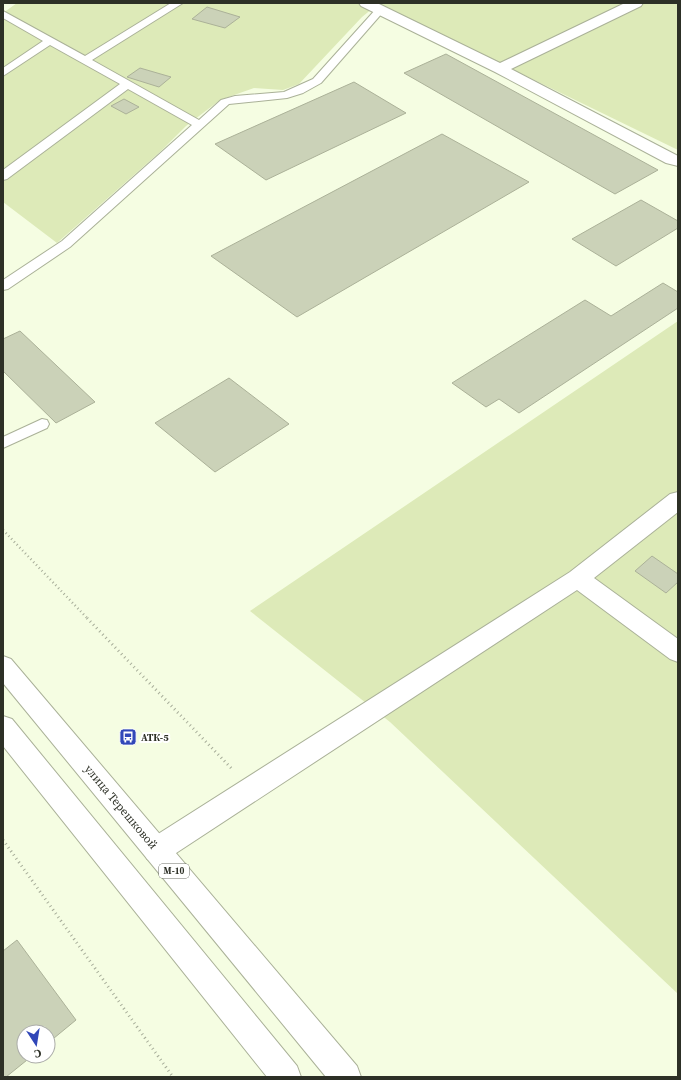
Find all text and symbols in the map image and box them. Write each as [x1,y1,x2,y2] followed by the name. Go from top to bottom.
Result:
[118,727,138,747] bus stop icon: АТК-5
[141,731,169,744] place label: АТК-5
[81,761,161,853] street label: улица Терешковой
[159,864,189,878] road number: М-10
[16,1024,56,1064] north arrow
[33,1045,43,1061] text: С

